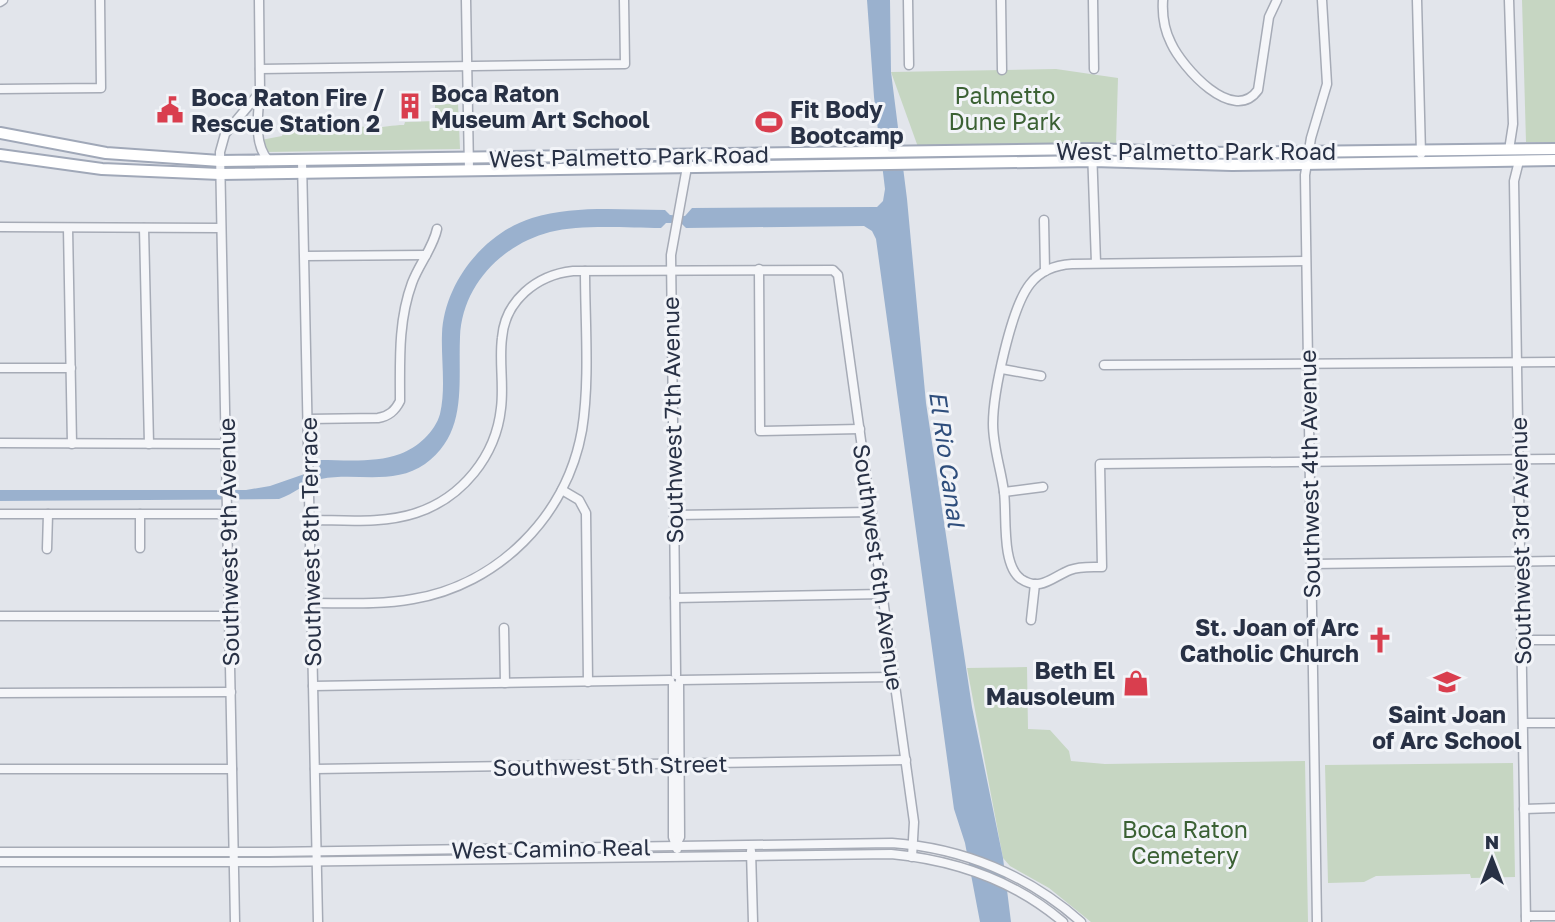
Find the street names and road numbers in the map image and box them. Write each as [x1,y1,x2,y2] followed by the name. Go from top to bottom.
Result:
[1056,137,1336,165] street label: West Palmetto Park Road
[489,140,769,172] street label: West Palmetto Park Road
[656,296,688,544] street label: Southwest 7th Avenue
[1293,349,1325,599] street label: Southwest 4th Avenue
[212,417,244,667] street label: Southwest 9th Avenue
[294,417,326,667] street label: Southwest 8th Terrace
[1504,417,1536,665] street label: Southwest 3rd Avenue
[848,442,910,692] street label: Southwest 6th Avenue
[492,749,728,781] street label: Southwest 5th Street
[451,832,651,864] street label: West Camino Real

